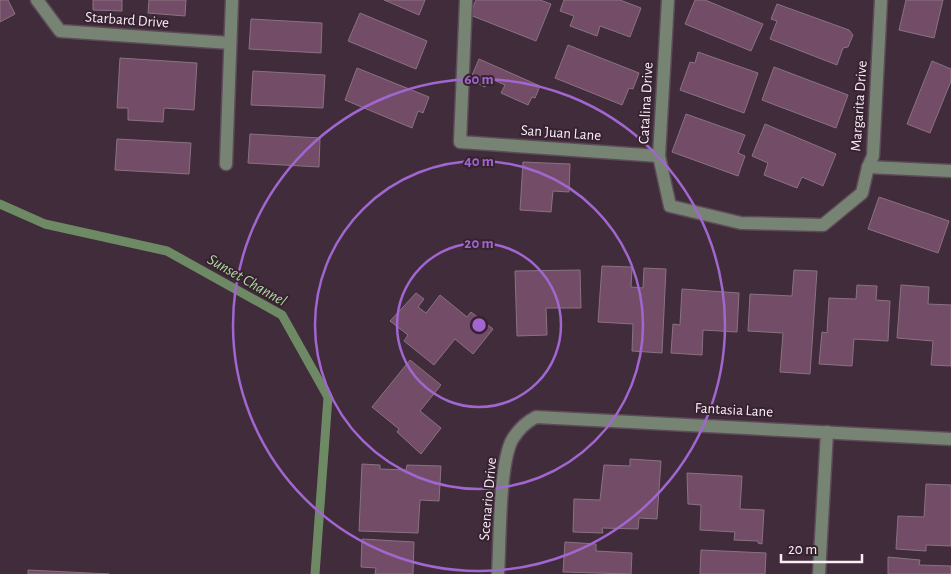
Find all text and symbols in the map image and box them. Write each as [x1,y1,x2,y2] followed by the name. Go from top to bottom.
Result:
[84,10,170,30] street label: Starbard Drive
[848,60,870,152] street label: Margarita Drive
[636,62,656,144] street label: Catalina Drive
[464,72,494,87] text: 60 m
[520,123,602,143] street label: San Juan Lane
[464,154,494,169] text: 40 m
[464,236,494,251] text: 20 m
[205,251,289,309] water label: Sunset Channel
[470,316,488,334] centre of rings
[694,400,774,420] street label: Fantasia Lane
[477,457,499,541] street label: Scenario Drive
[781,532,862,564] scale bar
[788,542,817,557] text: 20 m

